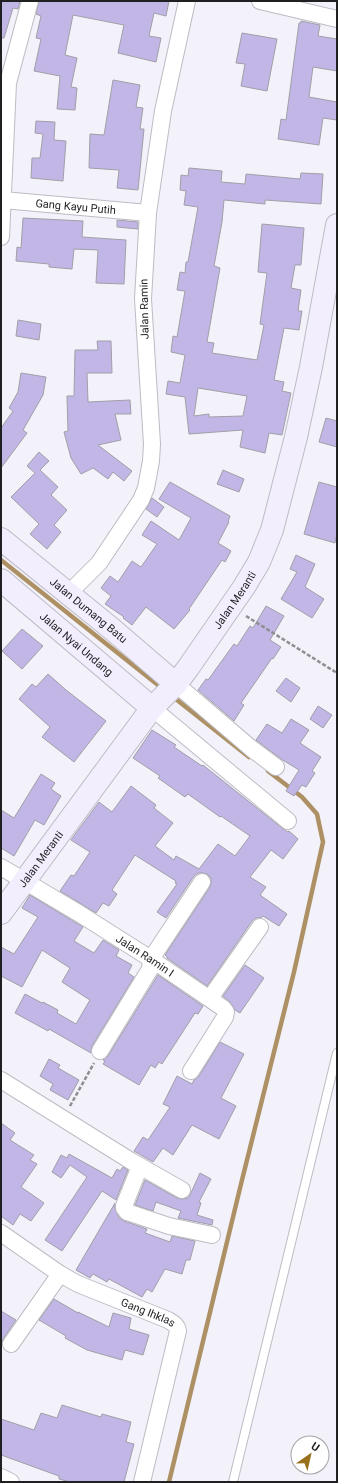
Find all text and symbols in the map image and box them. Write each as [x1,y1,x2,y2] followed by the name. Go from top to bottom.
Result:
[35,197,116,217] street label: Gang Kayu Putih
[137,279,152,339] street label: Jalan Ramin
[211,569,259,632] street label: Jalan Meranti
[47,575,130,646] street label: Jalan Dumang Batu
[37,610,115,679] street label: Jalan Nyai Undang
[16,829,66,890] street label: Jalan Meranti
[113,932,176,980] street label: Jalan Ramin I
[119,1296,178,1330] street label: Gang Ihklas
[290,1435,330,1475] north arrow
[309,1440,322,1455] text: U

